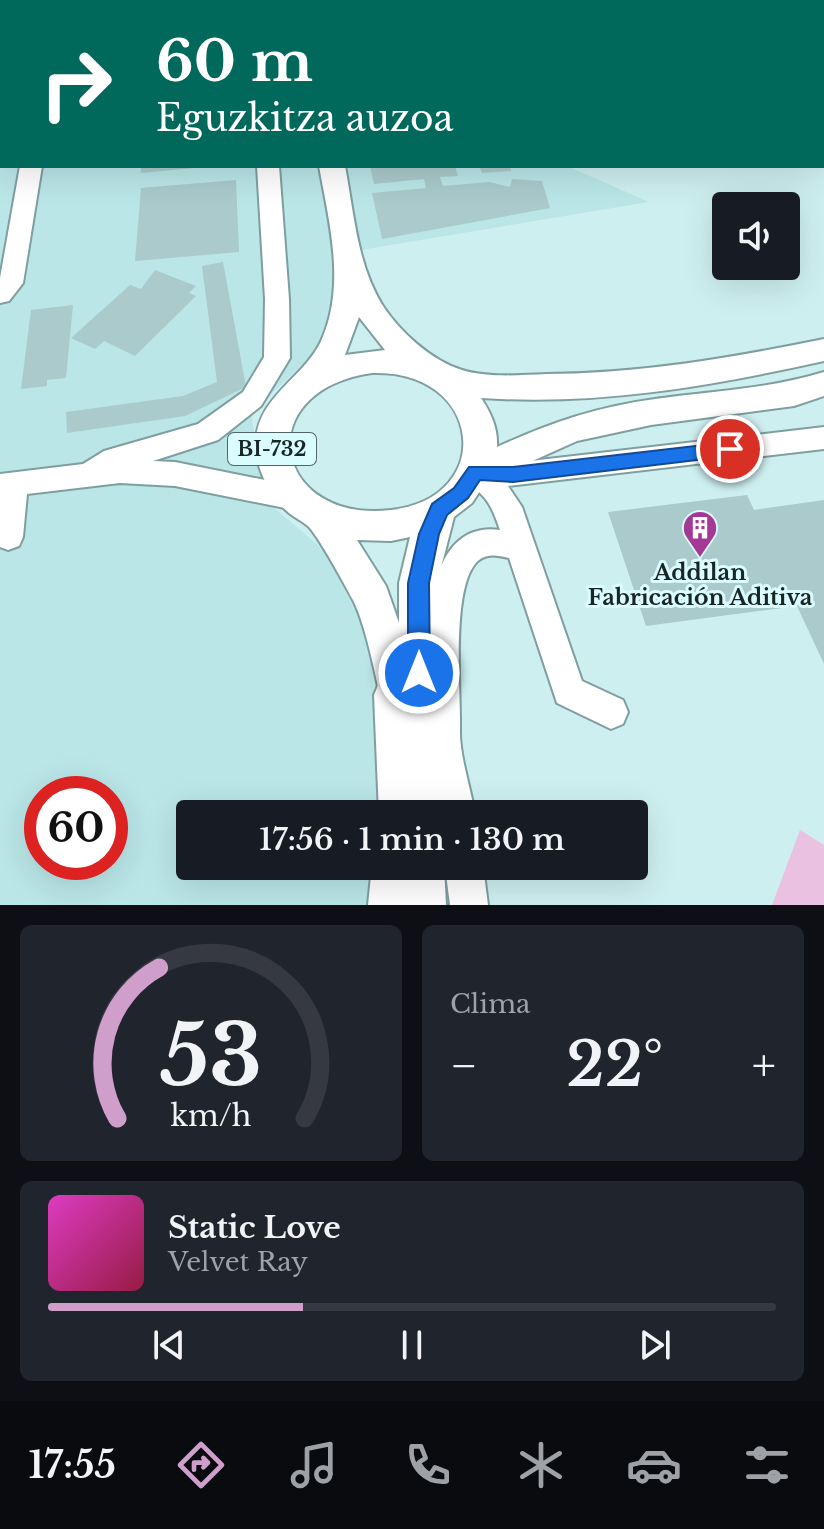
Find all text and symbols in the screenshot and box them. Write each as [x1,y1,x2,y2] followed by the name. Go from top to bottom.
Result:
[156,27,313,96] text: 60 m
[24,32,128,136] icon: right
[156,96,453,141] text: Eguzkitza auzoa
[712,192,800,280] map controls
[712,192,800,280] button: sound
[696,415,764,483] pin
[708,427,752,471] icon: arrive
[228,433,316,465] road number: BI-732
[681,509,719,559] building icon: Addilan Fabricación Aditiva
[588,559,813,611] place label: Addilan Fabricación Aditiva
[377,631,461,715] position arrow
[24,776,128,880] speed limit sign: 60
[259,821,565,858] text: 17:56 · 1 min · 130 m
[450,988,530,1020] text: Clima
[160,1004,262,1107] text: 53
[566,1028,663,1102] text: 22°
[450,1038,478,1093] text: −
[752,1038,776,1093] text: +
[170,1098,252,1134] text: km/h
[168,1209,341,1246] text: Static Love
[168,1246,308,1278] text: Velvet Ray
[147,1323,191,1367] icon: previous
[390,1323,434,1367] icon: pause
[633,1323,677,1367] icon: next
[173,1437,229,1493] icon: directions
[286,1437,342,1493] icon: music
[400,1437,456,1493] icon: phone
[513,1437,569,1493] icon: climate
[626,1437,682,1493] icon: car
[739,1437,795,1493] icon: filters
[29,1443,116,1488] text: 17:55

